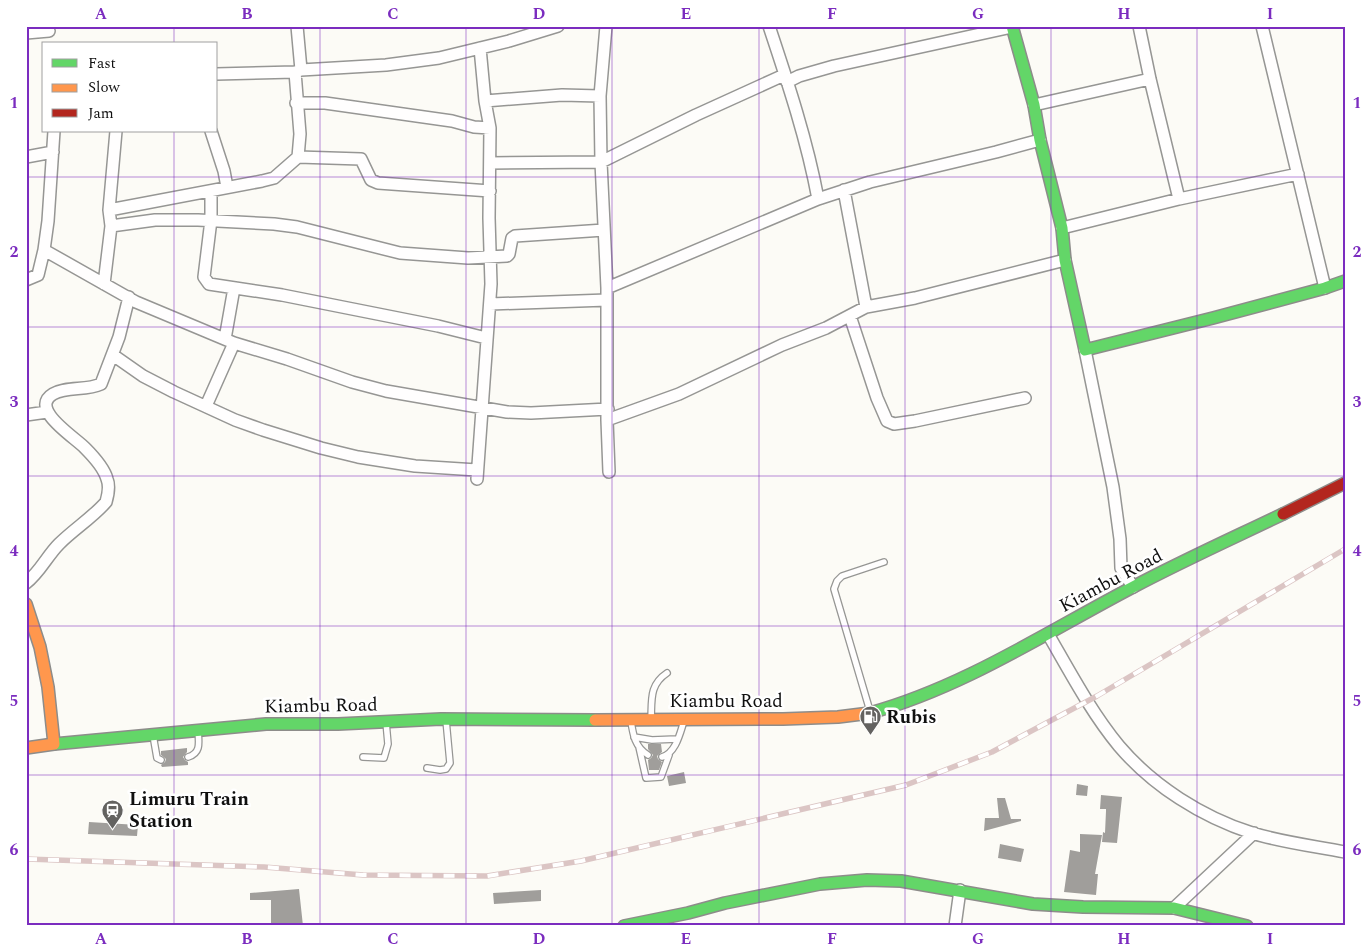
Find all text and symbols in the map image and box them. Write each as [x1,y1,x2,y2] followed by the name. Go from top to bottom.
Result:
[95,2,108,26] text: A
[241,2,253,26] text: B
[387,2,399,26] text: C
[533,2,546,26] text: D
[681,2,691,26] text: E
[827,2,837,26] text: F
[972,2,984,26] text: G
[1117,2,1131,26] text: H
[1267,2,1273,26] text: I
[42,42,218,132] legend
[88,52,116,75] text: Fast
[88,76,120,99] text: Slow
[10,91,18,115] text: 1
[1353,91,1361,115] text: 1
[88,102,114,125] text: Jam
[10,240,19,264] text: 2
[1353,240,1362,264] text: 2
[10,390,19,414] text: 3
[1353,390,1362,414] text: 3
[10,539,19,563] text: 4
[1353,539,1362,563] text: 4
[1054,541,1168,621] street label: Kiambu Road
[669,687,783,716] street label: Kiambu Road
[10,689,18,713] text: 5
[1353,689,1361,713] text: 5
[264,691,378,721] street label: Kiambu Road
[886,703,937,732] place label: Rubis
[858,705,882,736] fuel station icon: Rubis
[129,785,249,836] place label: Limuru Train Station
[101,798,125,829] station icon: Limuru Train Station
[10,838,19,862] text: 6
[1353,838,1362,862] text: 6
[95,927,108,951] text: A
[241,927,253,951] text: B
[387,927,399,951] text: C
[533,927,546,951] text: D
[681,927,691,951] text: E
[827,927,837,951] text: F
[972,927,984,951] text: G
[1117,927,1131,951] text: H
[1267,927,1273,951] text: I

